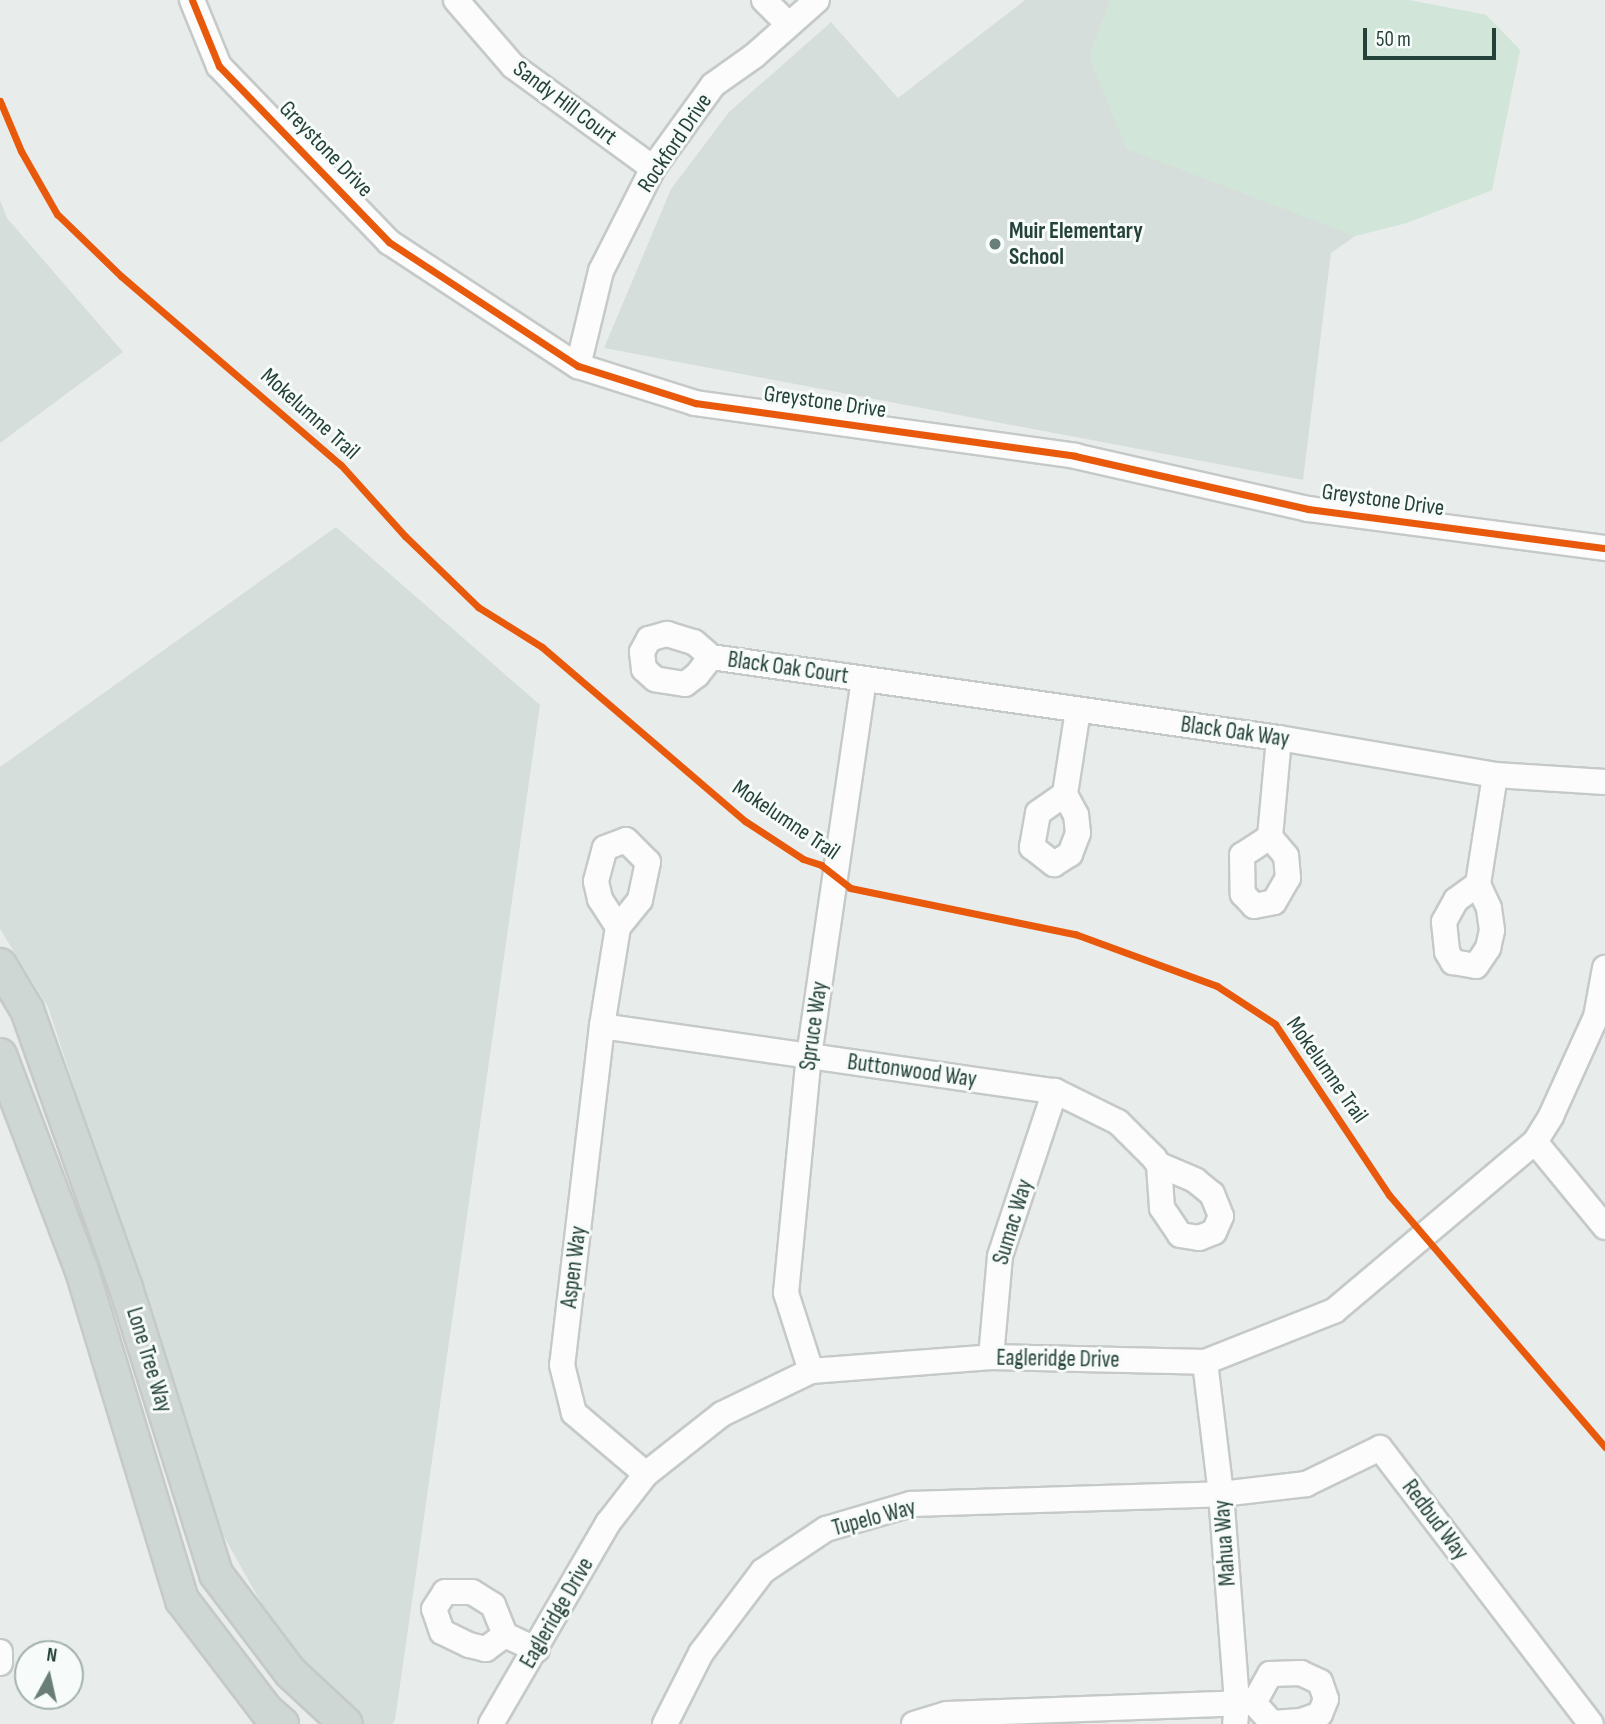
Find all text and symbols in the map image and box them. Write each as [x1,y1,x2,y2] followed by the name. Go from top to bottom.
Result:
[1367,14,1500,58] scale bar
[1376,27,1411,52] text: 50 m
[508,55,622,151] street label: Sandy Hill Court
[632,88,718,198] street label: Rockford Drive
[273,95,379,203] street label: Greystone Drive
[1009,217,1143,271] place label: Muir Elementary School
[987,236,1003,252] marker: Muir Elementary School
[255,362,365,466] street label: Mokelumne Trail
[762,380,888,424] street label: Greystone Drive
[1320,478,1446,522] street label: Greystone Drive
[726,646,850,690] street label: Black Oak Court
[1179,711,1291,753] street label: Black Oak Way
[727,774,845,866] street label: Mokelumne Trail
[794,980,834,1072] street label: Spruce Way
[1280,1011,1374,1129] street label: Mokelumne Trail
[846,1048,978,1094] street label: Buttonwood Way
[987,1176,1039,1268] street label: Sumac Way
[555,1224,593,1310] street label: Aspen Way
[120,1304,178,1416] street label: Lone Tree Way
[996,1344,1120,1374] street label: Eagleridge Drive
[1396,1474,1474,1566] street label: Redbud Way
[829,1494,919,1542] street label: Tupelo Way
[1208,1499,1242,1587] street label: Mahua Way
[514,1553,600,1673] street label: Eagleridge Drive
[14,1640,84,1710] north arrow
[45,1644,58,1668] text: N

